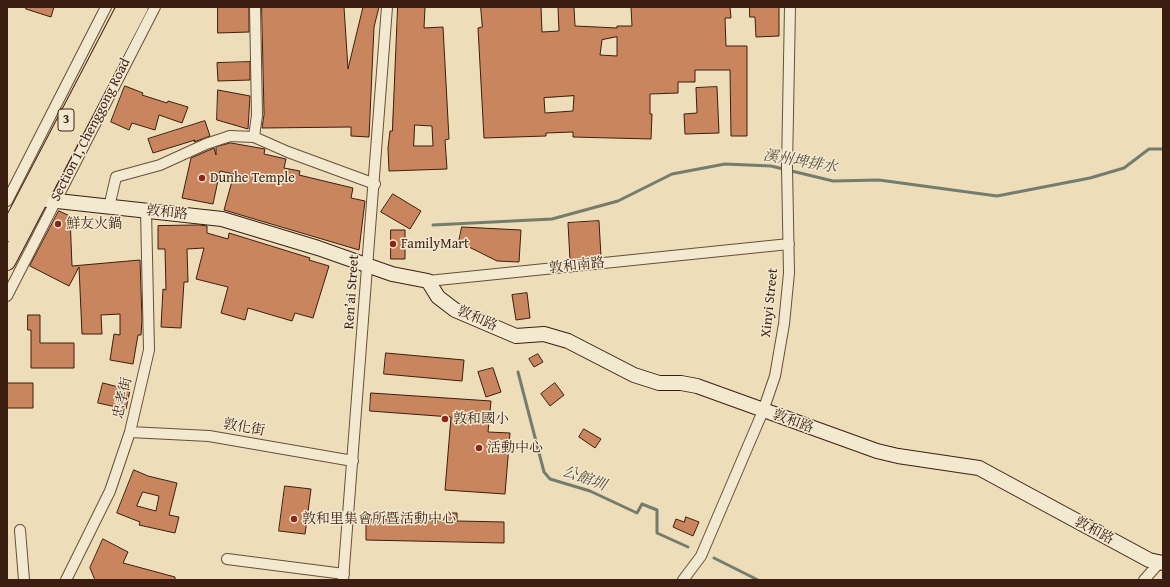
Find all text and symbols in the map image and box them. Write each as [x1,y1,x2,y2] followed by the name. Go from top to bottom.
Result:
[48,56,134,204] street label: Section 1, Chenggong Road
[58,109,74,131] road number: 3
[762,147,838,177] water label: 溪州埤排水
[210,170,295,186] place label: Dunhe Temple
[197,173,207,183] marker: Dunhe Temple
[145,202,189,224] street label: 敦和路
[66,216,122,232] place label: 鮮友火鍋
[53,219,63,229] marker: 鮮友火鍋
[401,236,469,252] place label: FamilyMart
[388,239,398,249] marker: FamilyMart
[341,254,363,330] street label: Ren’ai Street
[548,255,606,277] street label: 敦和南路
[758,267,782,339] street label: Xinyi Street
[454,303,500,335] street label: 敦和路
[110,376,136,420] street label: 忠孝街
[770,407,816,437] street label: 敦和路
[453,411,509,427] place label: 敦和國小
[440,414,450,424] marker: 敦和國小
[222,416,266,440] street label: 敦化街
[487,440,543,456] place label: 活動中心
[474,443,484,453] marker: 活動中心
[560,463,608,495] water label: 公館圳
[302,511,456,527] place label: 敦和里集會所暨活動中心
[289,514,299,524] marker: 敦和里集會所暨活動中心
[1072,514,1116,548] street label: 敦和路

